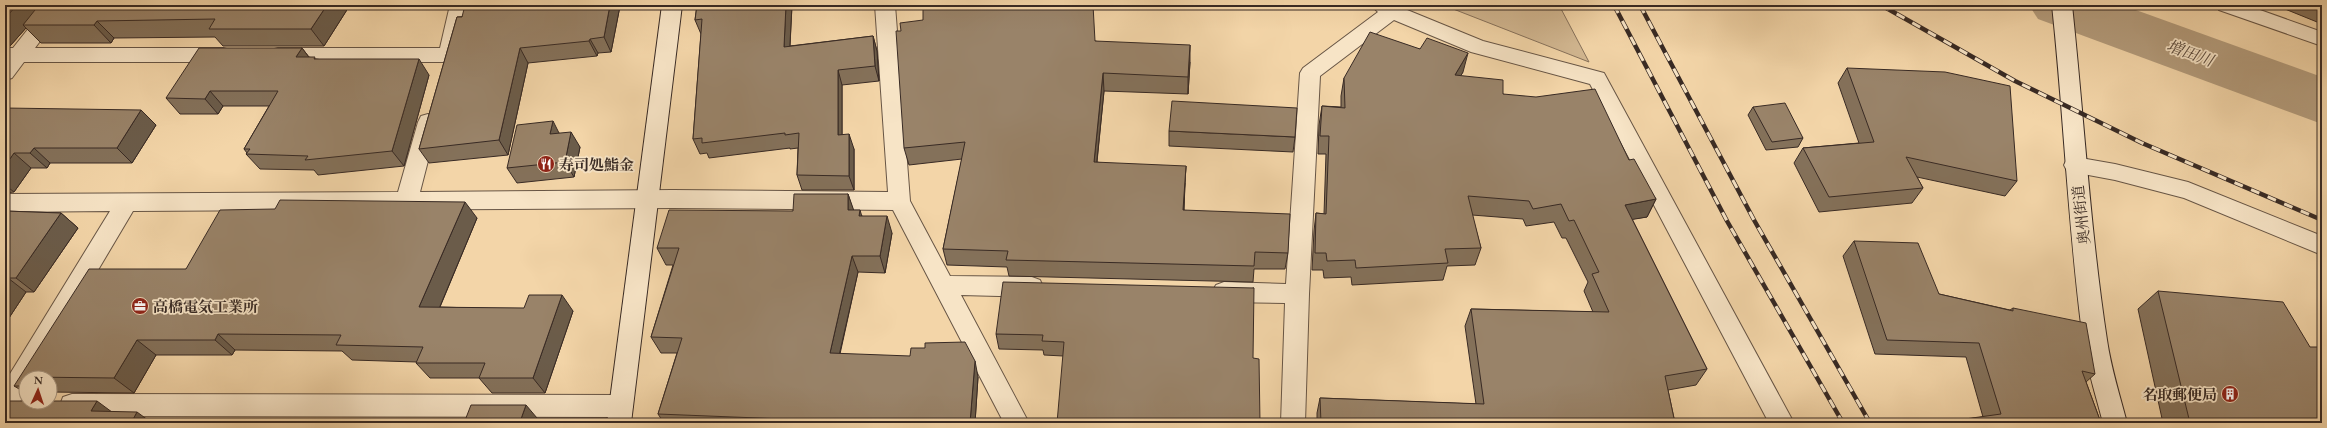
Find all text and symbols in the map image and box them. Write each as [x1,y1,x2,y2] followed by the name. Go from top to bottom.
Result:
[2164,35,2218,72] water label: 増田川
[536,154,556,174] restaurant icon: 寿司処鮨金
[559,155,634,174] place label: 寿司処鮨金
[2068,184,2094,246] street label: 奥州街道
[130,296,150,316] office icon: 高橋電気工業所
[153,297,258,316] place label: 高橋電気工業所
[18,370,58,410] north arrow
[34,373,43,387] text: N
[2220,384,2240,404] building icon: 名取郵便局
[2142,385,2217,404] place label: 名取郵便局

